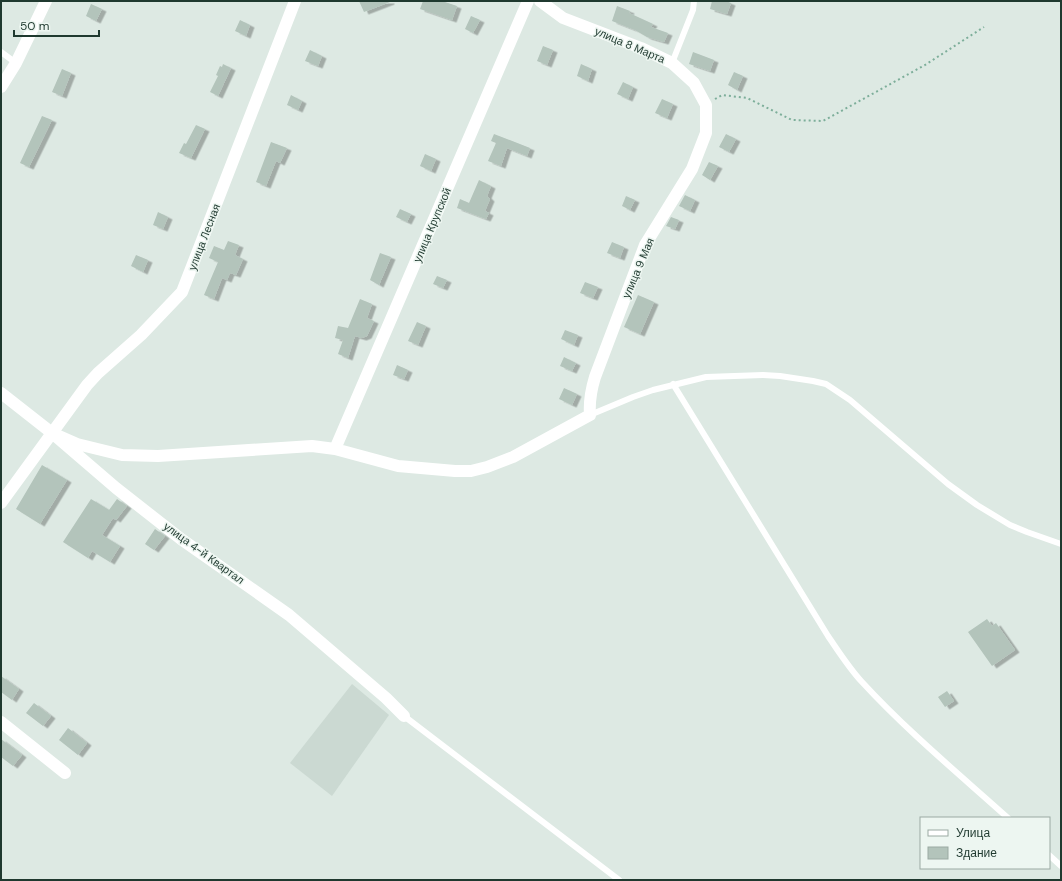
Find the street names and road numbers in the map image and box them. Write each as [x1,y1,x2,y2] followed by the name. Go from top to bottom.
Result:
[593,24,668,66] street label: улица 8 Марта
[410,186,454,264] street label: улица Крупской
[185,202,223,272] street label: улица Лесная
[619,236,657,300] street label: улица 9 Мая
[161,519,247,587] street label: улица 4-й Квартал

